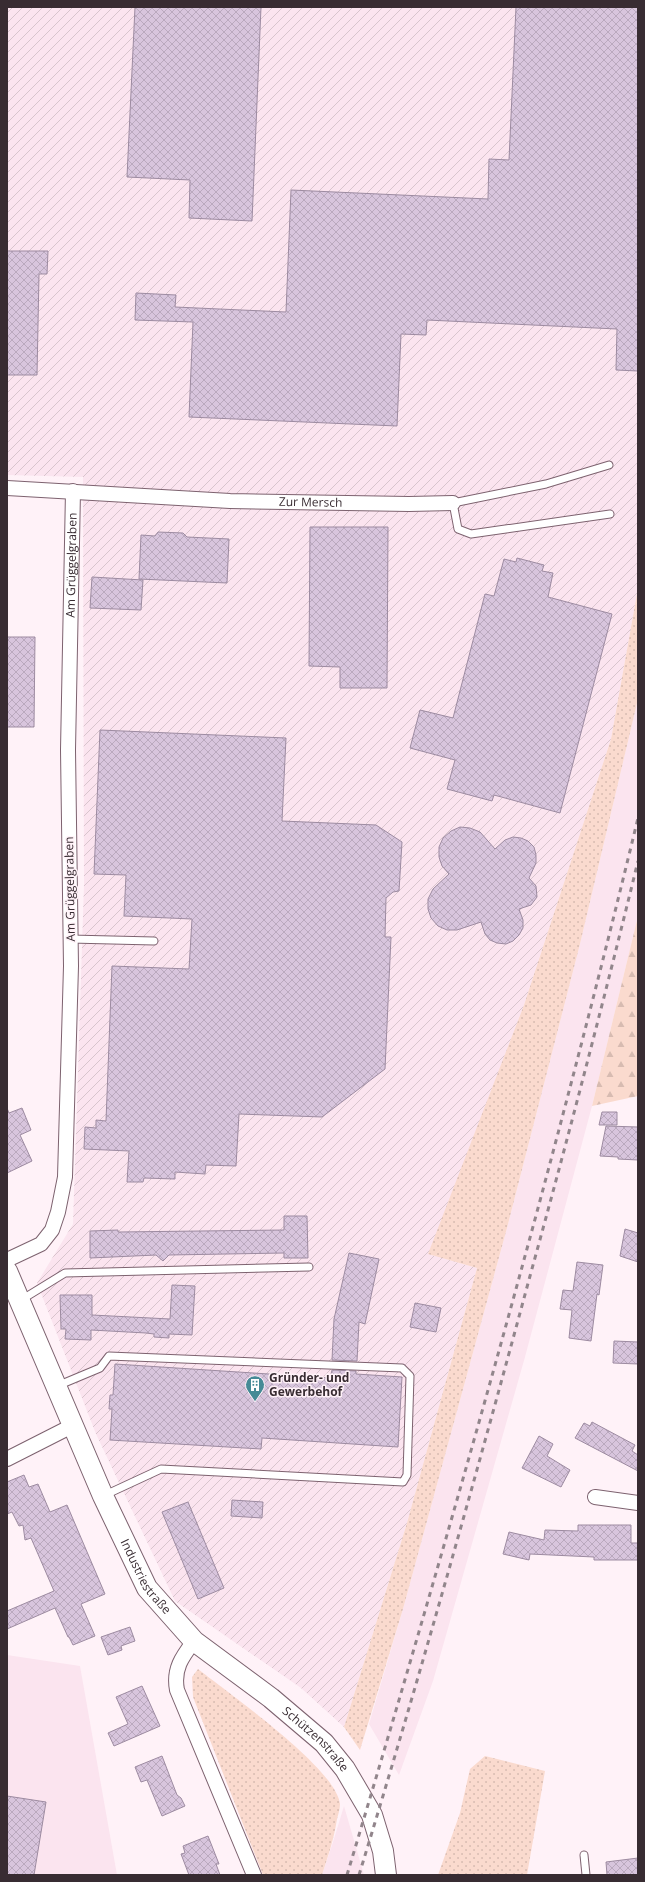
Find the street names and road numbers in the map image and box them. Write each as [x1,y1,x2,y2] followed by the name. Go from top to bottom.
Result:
[279,493,343,511] street label: Zur Mersch
[62,512,81,618] street label: Am Grüggelgraben
[60,836,79,942] street label: Am Grüggelgraben
[117,1536,175,1618] street label: Industriestraße
[279,1702,353,1775] street label: Schützenstraße

